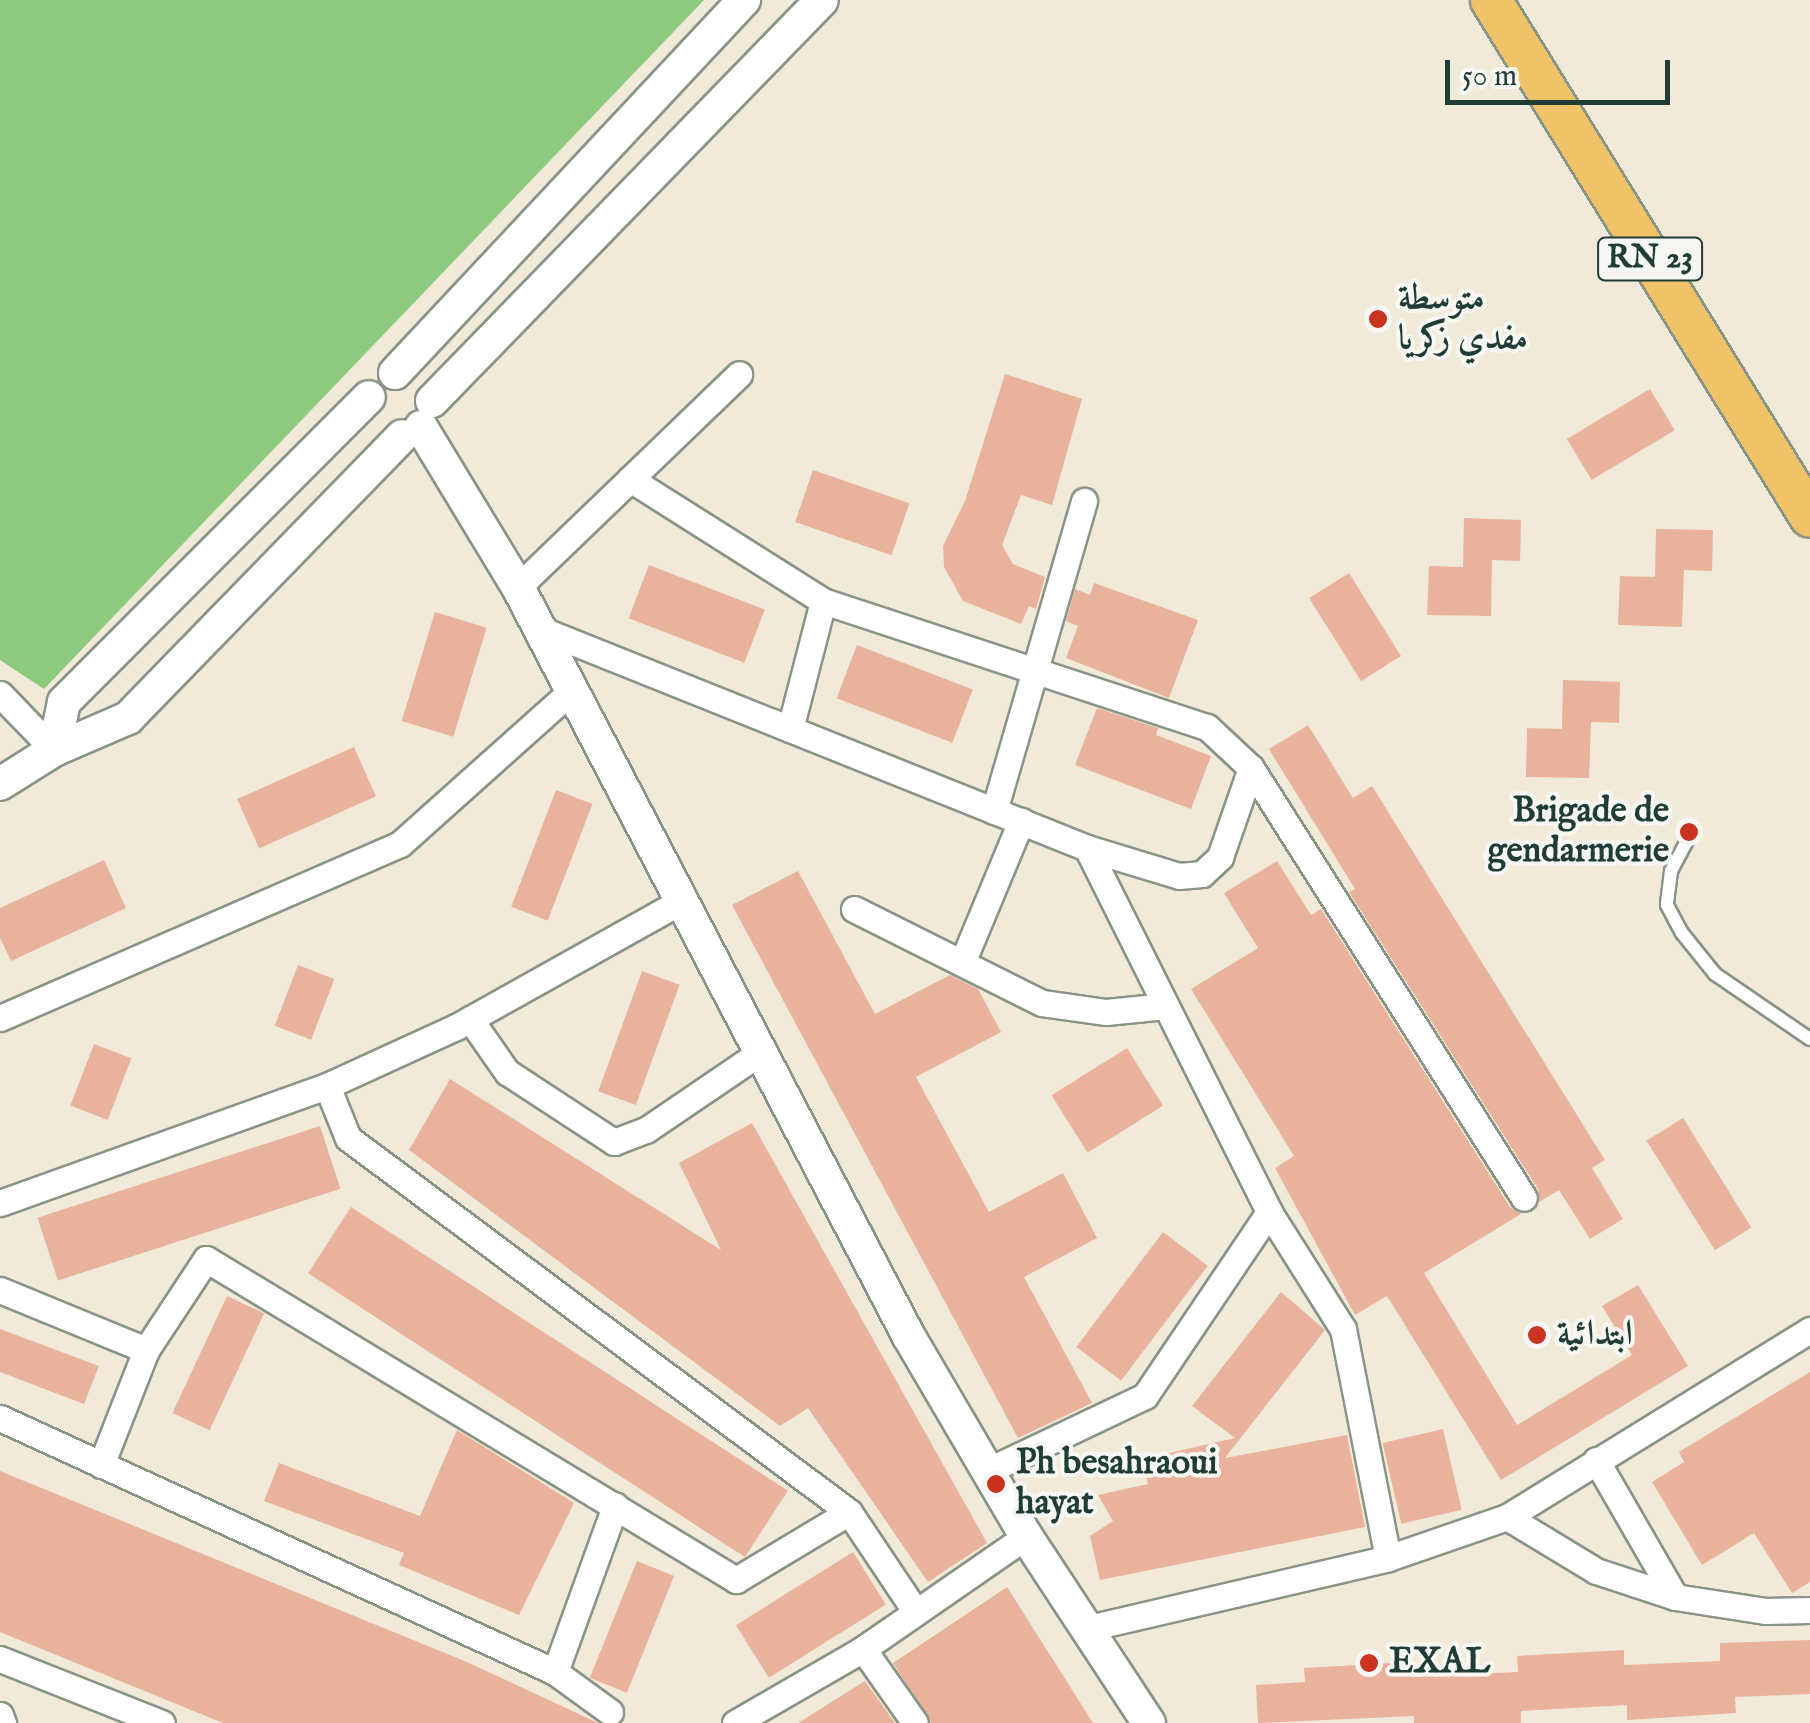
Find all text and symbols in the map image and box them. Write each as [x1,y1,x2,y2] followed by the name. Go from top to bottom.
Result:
[1450,40,1675,102] scale bar
[1462,58,1517,96] text: 50 m
[1595,232,1705,286] road number: RN 23
[1398,278,1528,360] place label: متوسطة مفدي زكريا
[1367,308,1389,330] marker: متوسطة مفدي زكريا
[1488,791,1669,873] place label: Brigade de gendarmerie
[1678,821,1700,843] marker: Brigade de gendarmerie
[1557,1314,1633,1356] place label: ابتدائية
[1526,1324,1548,1346] marker: ابتدائية
[1016,1443,1218,1525] place label: Ph besahraoui hayat
[985,1473,1007,1495] marker: Ph besahraoui hayat
[1389,1642,1490,1684] place label: EXAL
[1358,1652,1380,1674] marker: EXAL

